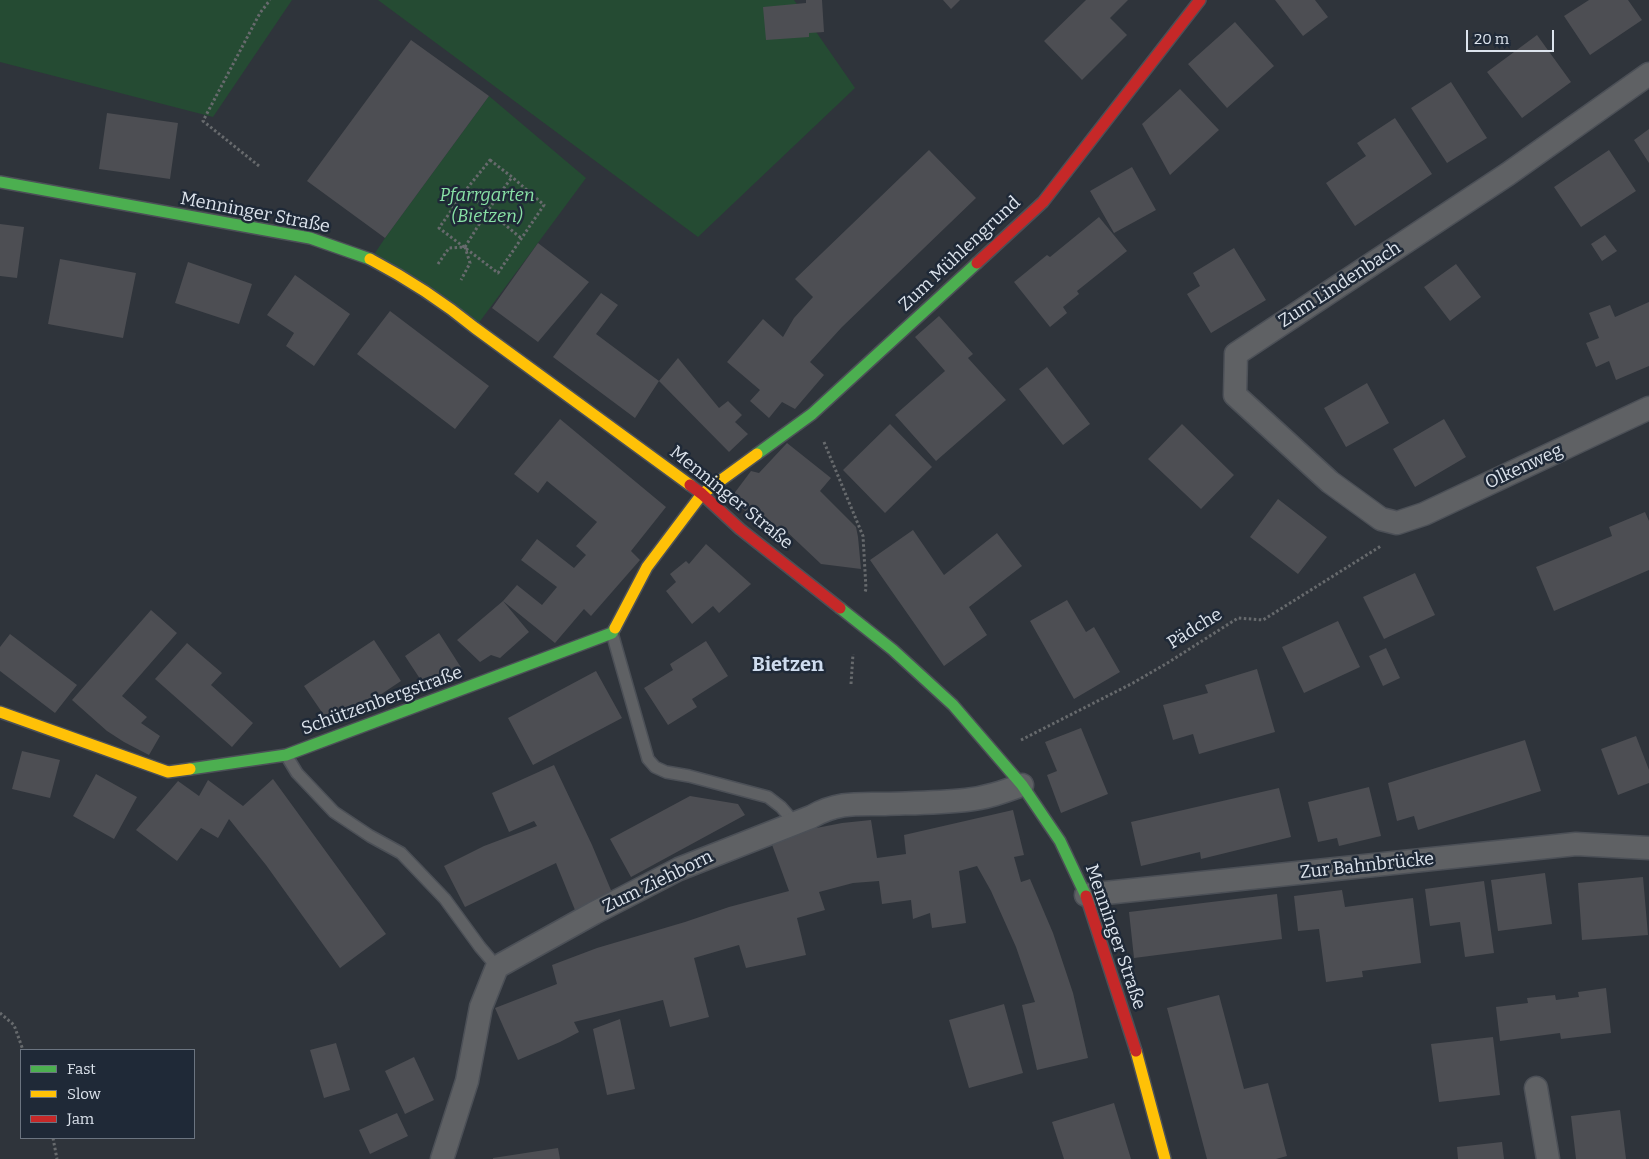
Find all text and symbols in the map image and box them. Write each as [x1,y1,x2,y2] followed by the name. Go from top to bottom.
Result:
[1469,20,1556,52] scale bar
[1474,30,1509,48] text: 20 m
[439,185,535,228] park label: Pfarrgarten (Bietzen)
[178,188,332,238] street label: Menninger Straße
[895,192,1025,316] street label: Zum Mühlengrund
[1275,237,1405,333] street label: Zum Lindenbach
[1482,440,1566,494] street label: Olkenweg
[665,442,797,554] street label: Menninger Straße
[1164,604,1226,654] street label: Pädche
[752,653,824,677] district label: Bietzen
[299,662,465,740] street label: Schützenbergstraße
[599,846,717,918] street label: Zum Ziehborn
[1299,848,1435,884] street label: Zur Bahnbrücke
[1080,862,1150,1012] street label: Menninger Straße
[20,1049,195,1139] legend
[67,1060,96,1078] text: Fast
[67,1085,101,1103] text: Slow
[67,1110,94,1128] text: Jam

